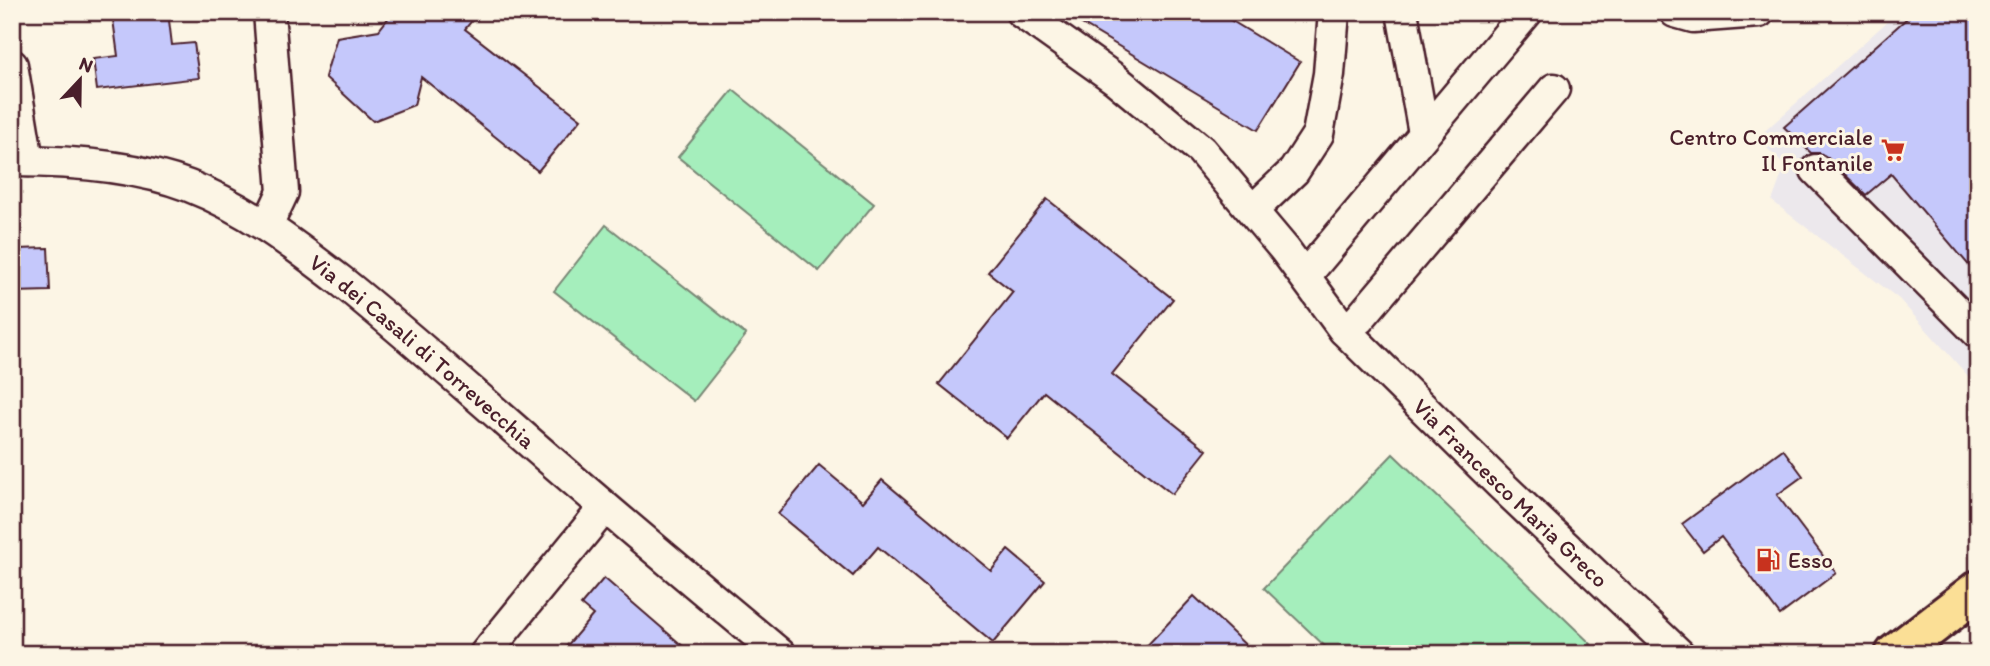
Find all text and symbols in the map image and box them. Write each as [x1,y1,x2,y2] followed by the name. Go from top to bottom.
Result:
[46,46,116,116] north arrow
[76,52,96,78] text: N
[1669,123,1873,177] place label: Centro Commerciale Il Fontanile
[1879,136,1907,164] supermarket icon: Centro Commerciale Il Fontanile
[304,248,541,455] street label: Via dei Casali di Torrevecchia
[1407,392,1614,593] street label: Via Francesco Maria Greco
[1754,546,1782,574] fuel station icon: Esso
[1788,546,1833,574] place label: Esso

